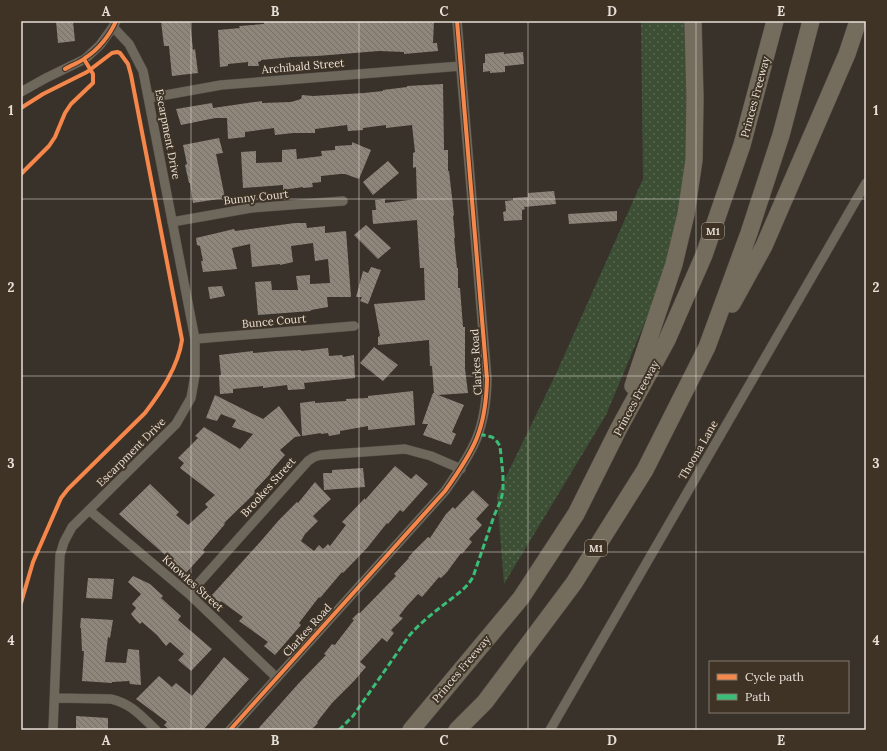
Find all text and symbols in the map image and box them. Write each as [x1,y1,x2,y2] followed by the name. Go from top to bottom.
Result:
[102,3,111,20] text: A
[271,3,280,20] text: B
[440,3,449,20] text: C
[607,3,617,20] text: D
[777,3,785,20] text: E
[260,55,346,77] street label: Archibald Street
[737,55,773,139] street label: Princes Freeway
[152,88,184,180] street label: Escarpment Drive
[8,102,14,119] text: 1
[873,102,879,119] text: 1
[223,187,290,207] street label: Bunny Court
[702,223,724,239] road number: M1
[8,279,15,296] text: 2
[873,279,880,296] text: 2
[241,311,307,331] street label: Bunce Court
[467,328,485,396] street label: Clarkes Road
[610,358,662,438] street label: Princes Freeway
[94,415,168,489] street label: Escarpment Drive
[675,418,721,482] street label: Thoona Lane
[238,454,299,520] street label: Brookes Street
[7,455,15,472] text: 3
[872,455,880,472] text: 3
[585,540,607,556] road number: M1
[160,552,227,615] street label: Knowles Street
[280,600,335,659] street label: Clarkes Road
[7,632,15,649] text: 4
[429,632,493,705] street label: Princes Freeway
[872,632,880,649] text: 4
[709,661,849,713] legend
[745,669,804,684] text: Cycle path
[745,689,770,704] text: Path
[102,732,111,749] text: A
[271,732,280,749] text: B
[440,732,449,749] text: C
[607,732,617,749] text: D
[777,732,785,749] text: E

